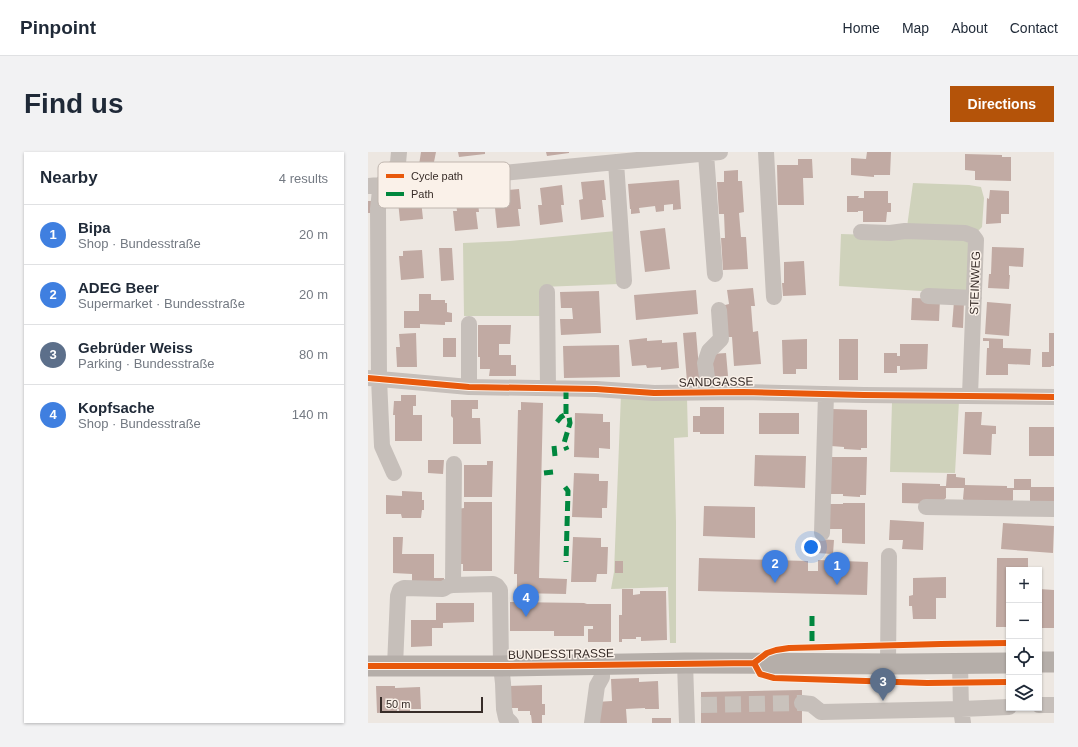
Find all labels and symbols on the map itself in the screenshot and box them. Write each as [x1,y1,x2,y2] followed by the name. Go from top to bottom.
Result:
[378,162,510,208] legend
[411,170,463,182] text: Cycle path
[411,188,434,200] text: Path
[967,251,983,315] street label: STEINWEG
[679,374,753,390] street label: SANDGASSE
[801,537,821,557] your location
[762,550,788,583] pin: 2
[824,552,850,585] pin: 1
[513,584,539,617] pin: 4
[508,646,614,662] street label: BUNDESSTRASSE
[870,668,896,701] pin: 3
[380,695,483,714] scale bar

